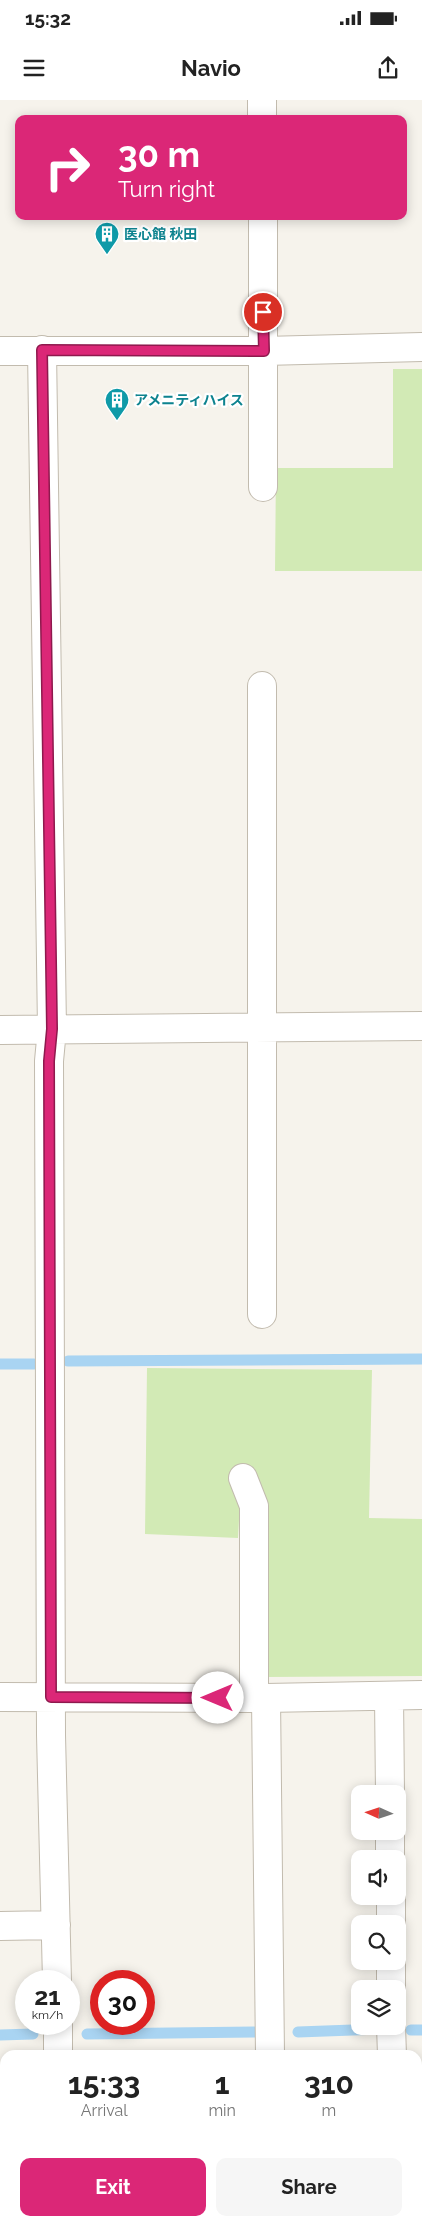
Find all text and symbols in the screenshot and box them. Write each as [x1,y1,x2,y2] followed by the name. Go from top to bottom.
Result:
[25,7,71,29] text: 15:32
[20,54,48,82] icon: menu
[374,54,402,82] icon: share
[181,55,241,81] text: Navio
[118,134,200,175] text: 30 m
[35,135,100,200] icon: right
[118,176,215,202] text: Turn right
[94,221,120,255] building icon: 医心館 秋田
[124,226,197,242] place label: 医心館 秋田
[242,291,284,333] pin
[249,298,277,326] icon: arrive
[104,387,130,421] building icon: アメニティハイス
[134,392,244,408] place label: アメニティハイス
[191,1671,243,1723] position arrow
[351,1785,406,1840] north arrow
[351,1785,406,2035] map controls
[351,1850,406,1905] button: sound
[351,1915,406,1970] button: search
[90,1970,155,2035] speed limit sign: 30
[351,1980,406,2035] button: layers
[34,1981,61,2011] text: 21
[32,2008,63,2022] text: km/h
[68,2066,140,2101] text: 15:33
[215,2066,230,2101] text: 1
[304,2066,354,2101] text: 310
[81,2101,128,2120] text: Arrival
[208,2101,236,2120] text: min
[322,2101,336,2120] text: m
[20,2158,206,2216] button: Exit
[216,2158,402,2216] button: Share

